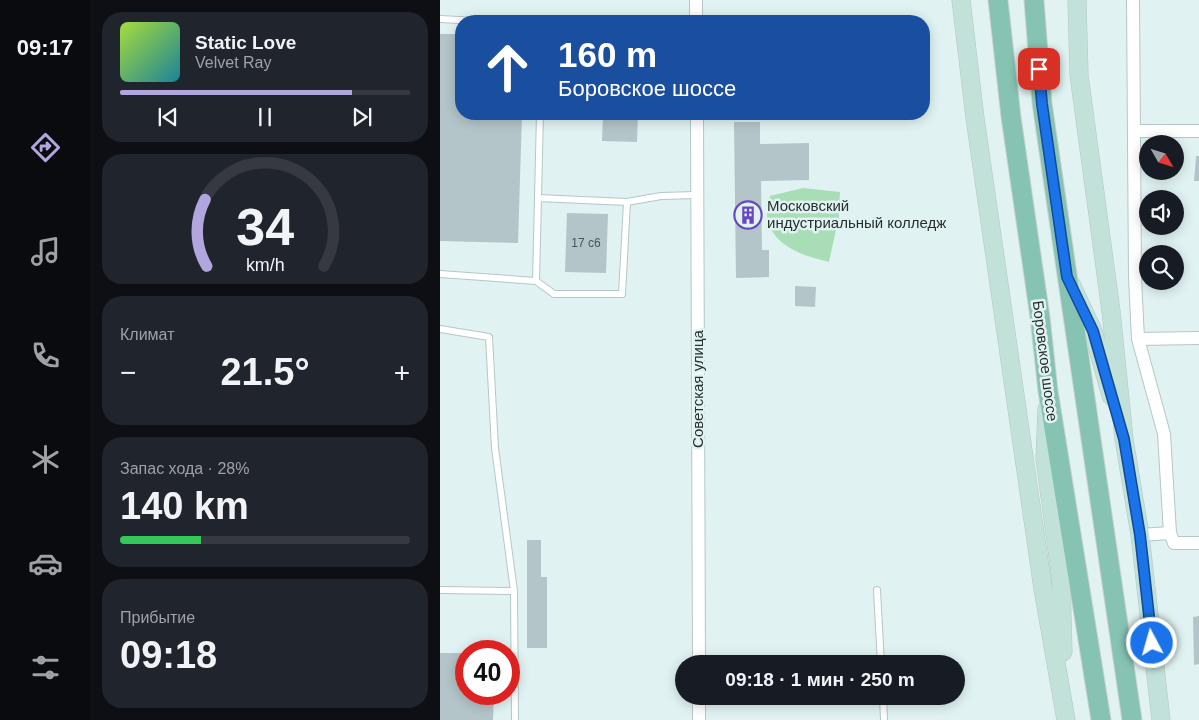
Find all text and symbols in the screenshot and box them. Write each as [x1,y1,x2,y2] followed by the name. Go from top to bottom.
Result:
[195,32,296,53] text: Static Love
[17,35,73,60] text: 09:17
[475,35,540,100] icon: ahead
[558,35,657,74] text: 160 m
[1018,48,1060,90] pin
[195,54,271,71] text: Velvet Ray
[1025,55,1053,83] icon: arrive
[558,76,736,101] text: Боровское шоссе
[154,103,182,131] icon: previous
[251,103,279,131] icon: pause
[348,103,376,131] icon: next
[28,130,63,165] icon: directions
[1139,135,1184,180] north arrow
[1139,135,1184,290] map controls
[1139,190,1184,235] button: sound
[767,197,946,231] place label: Московский индустриальный колледж
[236,198,294,256] text: 34
[733,200,763,230] building icon: Московский индустриальный колледж
[28,234,63,269] icon: music
[571,236,601,250] house number: 17 с6
[1139,245,1184,290] button: search
[246,255,284,275] text: km/h
[1030,300,1061,422] street label: Боровское шоссе
[120,326,174,343] text: Климат
[689,329,706,448] street label: Советская улица
[28,338,63,373] icon: phone
[220,351,310,393] text: 21.5°
[120,357,136,388] text: −
[394,357,410,388] text: +
[28,442,63,477] icon: climate
[120,460,249,477] text: Запас хода · 28%
[120,485,249,527] text: 140 km
[28,546,63,581] icon: car
[120,609,195,626] text: Прибытие
[1125,616,1177,668] position arrow
[120,634,217,676] text: 09:18
[455,640,520,705] speed limit sign: 40
[28,650,63,685] icon: filters
[725,669,915,690] text: 09:18 · 1 мин · 250 m

